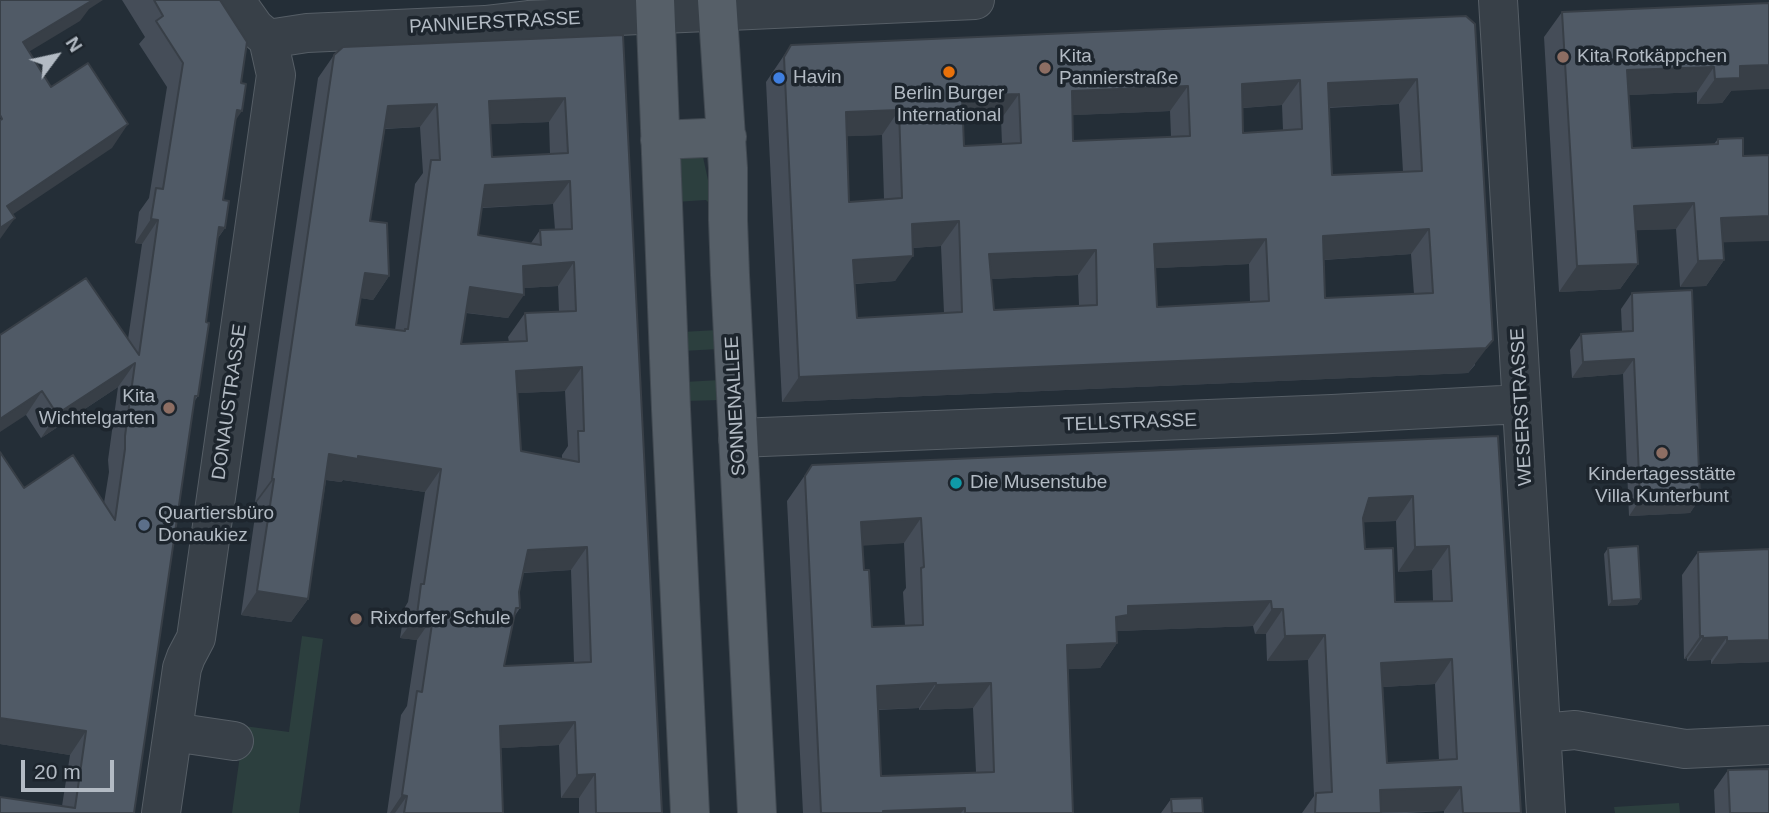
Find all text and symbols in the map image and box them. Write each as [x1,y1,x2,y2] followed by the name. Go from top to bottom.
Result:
[409,7,581,39] street label: PANNIERSTRASSE
[21,21,91,91] north arrow
[61,33,87,56] text: N
[1059,46,1178,90] place label: Kita Pannierstraße
[1577,46,1727,68] place label: Kita Rotkäppchen
[1555,49,1571,65] marker: Kita Rotkäppchen
[1037,60,1053,76] marker: Kita Pannierstraße
[941,64,957,80] marker: Berlin Burger International
[793,67,842,89] place label: Havin
[771,70,787,86] marker: Havin
[894,83,1004,127] place label: Berlin Burger International
[208,323,252,481] street label: DONAUSTRASSE
[1506,327,1538,487] street label: WESERSTRASSE
[721,335,751,477] street label: SONNENALLEE
[39,386,155,430] place label: Kita Wichtelgarten
[161,400,177,416] marker: Kita Wichtelgarten
[1063,409,1197,437] street label: TELLSTRASSE
[1654,445,1670,461] marker: Kindertagesstätte Villa Kunterbunt
[1588,464,1736,508] place label: Kindertagesstätte Villa Kunterbunt
[970,472,1107,494] place label: Die Musenstube
[948,475,964,491] marker: Die Musenstube
[158,503,274,547] place label: Quartiersbüro Donaukiez
[136,517,152,533] marker: Quartiersbüro Donaukiez
[370,608,510,630] place label: Rixdorfer Schule
[348,611,364,627] marker: Rixdorfer Schule
[24,746,117,790] scale bar
[34,760,81,783] text: 20 m

